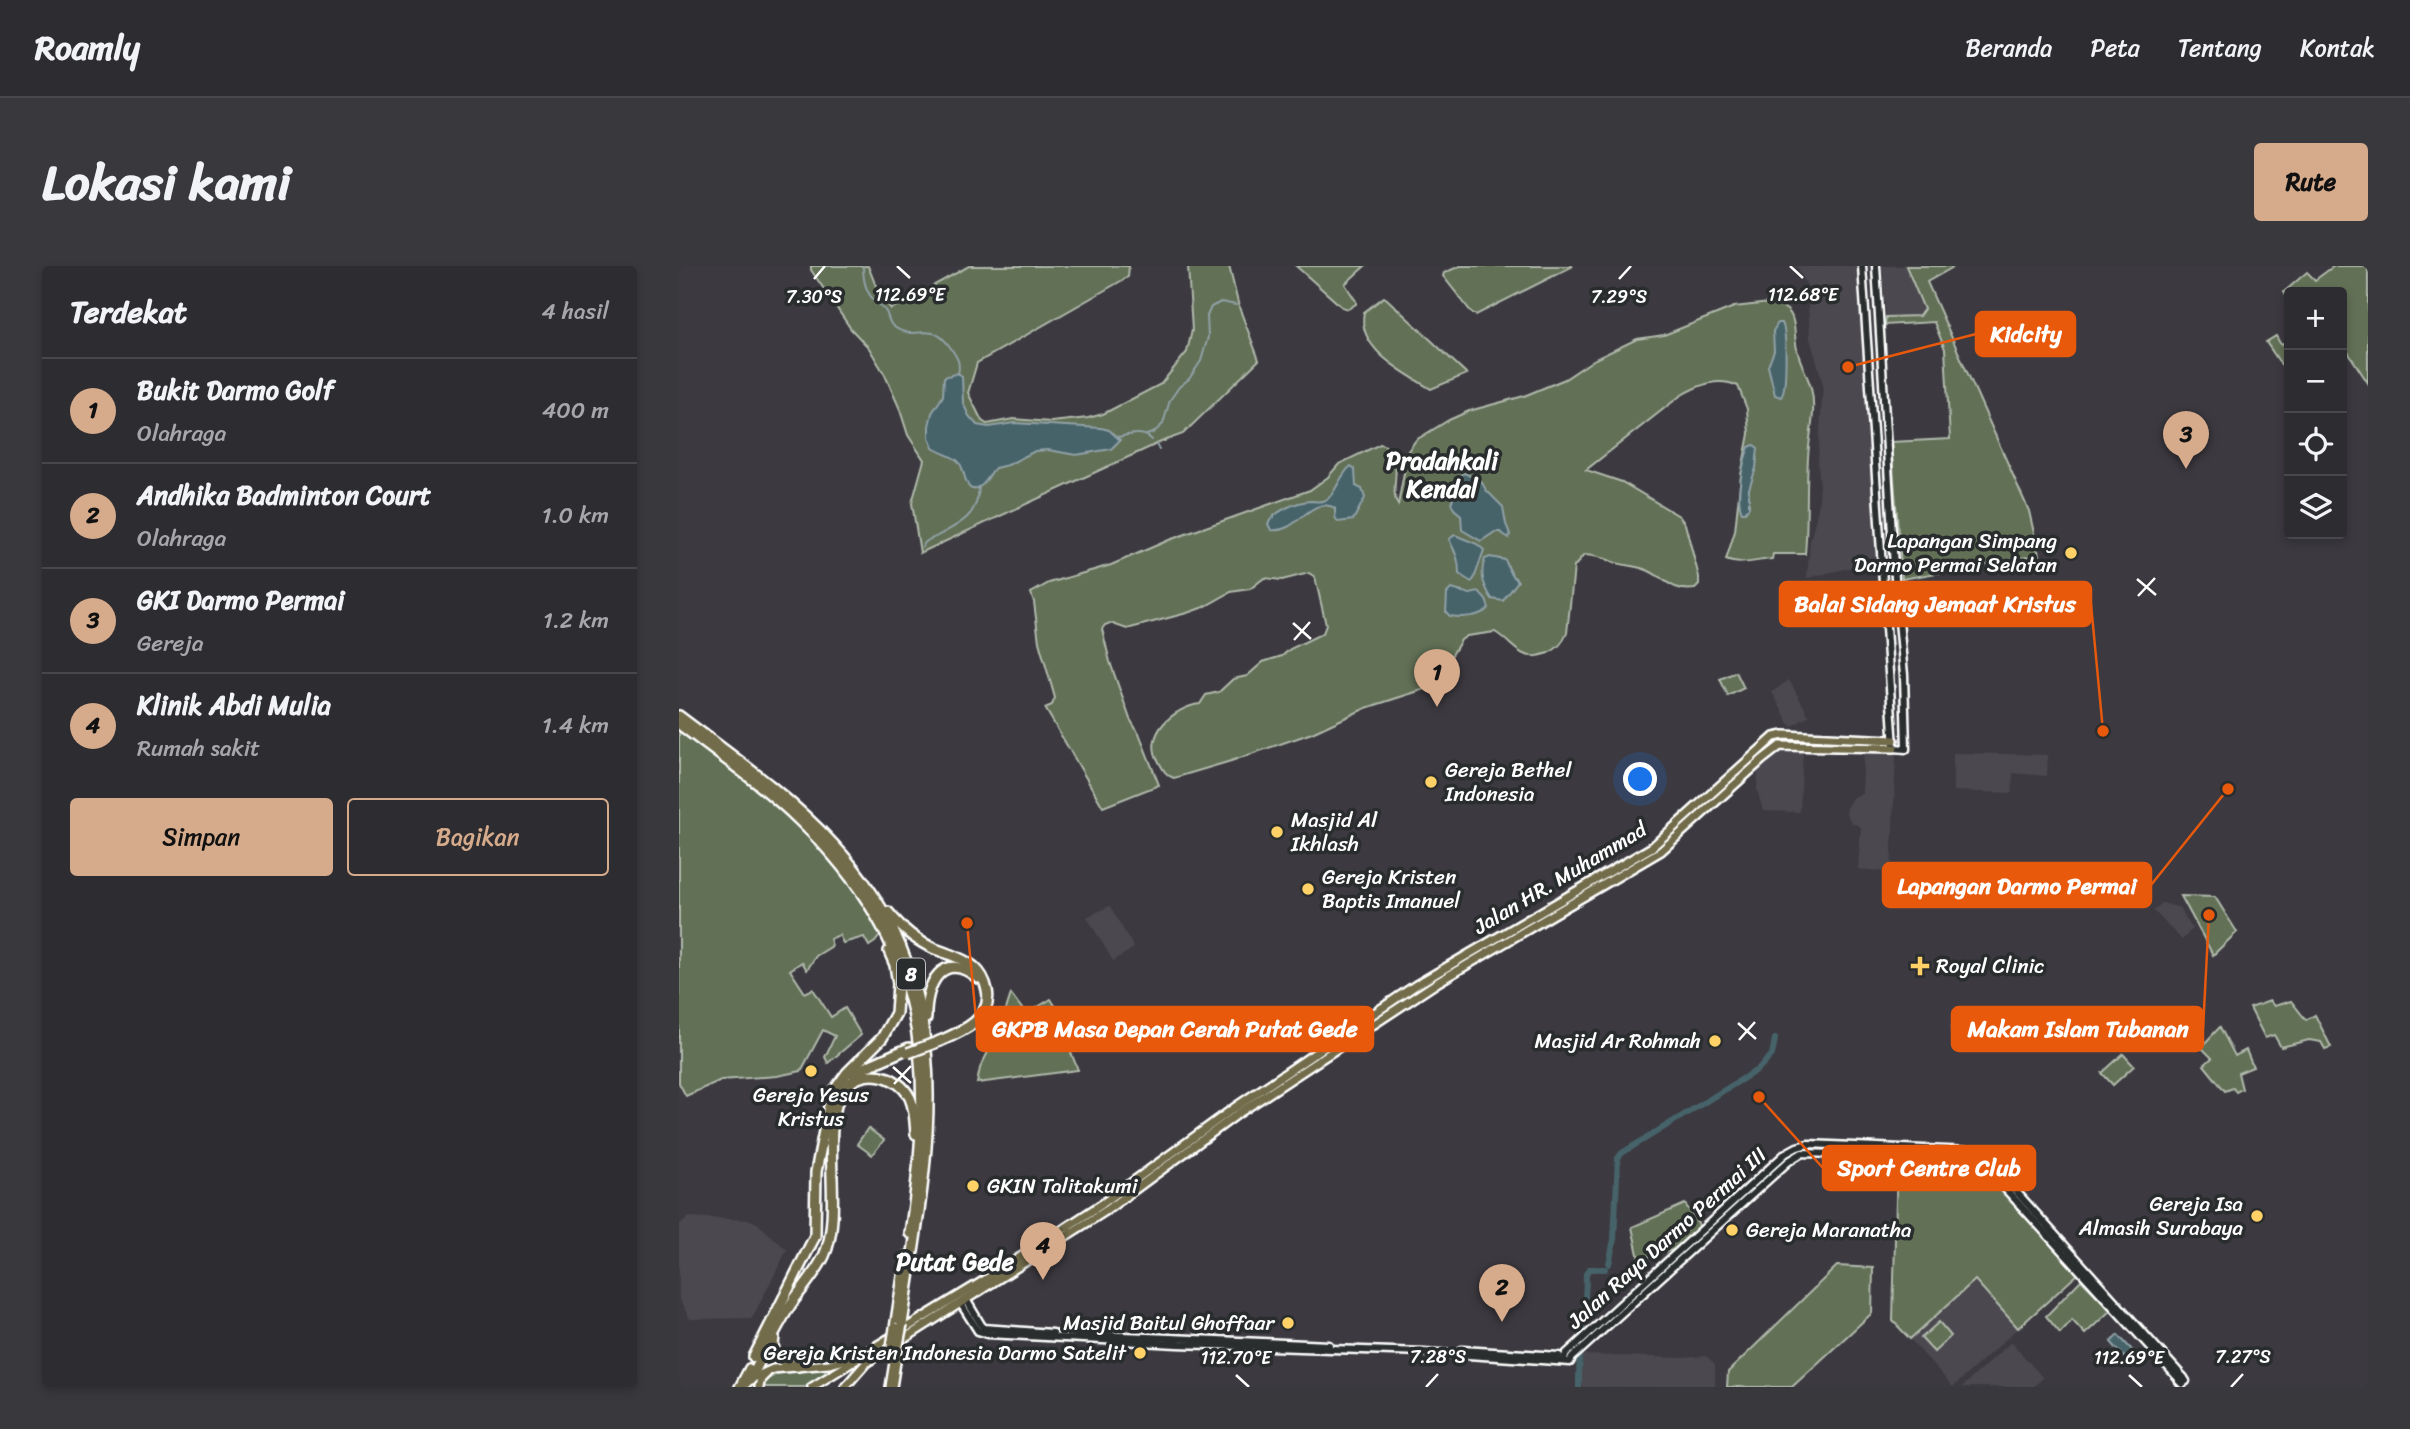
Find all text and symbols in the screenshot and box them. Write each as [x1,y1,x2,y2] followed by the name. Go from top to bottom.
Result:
[35,19,140,77] text: Roamly
[1965,27,2052,69] text: Beranda
[2090,27,2140,69] text: Peta
[2178,27,2262,69] text: Tentang
[2300,27,2375,69] text: Kontak
[42,139,291,226] text: Lokasi kami
[2254,143,2368,221] button: Rute
[875,279,946,311] text: 112.69°E
[1768,279,1839,311] text: 112.68°E
[786,281,842,313] text: 7.30°S
[1591,281,1647,313] text: 7.29°S
[70,285,187,339] text: Terdekat
[2284,287,2347,539] map controls
[2284,287,2347,350] button: +
[542,291,609,332] text: 4 hasil
[1976,312,2075,356] callout: Kidcity
[1989,314,2063,355] text: Kidcity
[2284,350,2347,413] button: −
[137,367,334,413] text: Bukit Darmo Golf
[88,390,98,431] text: 1
[542,390,609,431] text: 400 m
[2163,411,2209,469] pin: 3
[137,413,226,454] text: Olahraga
[2284,413,2347,476] button: locate
[1386,440,1499,510] district label: Pradahkali Kendal
[137,472,431,518] text: Andhika Badminton Court
[2284,476,2347,539] button: layers
[86,495,100,536] text: 2
[542,495,609,536] text: 1.0 km
[137,518,226,559] text: Olahraga
[1854,522,2057,584] place label: Lapangan Simpang Darmo Permai Selatan
[2063,545,2079,561] marker: Lapangan Simpang Darmo Permai Selatan
[137,577,344,623] text: GKI Darmo Permai
[1780,582,2091,626] callout: Balai Sidang Jemaat Kristus
[1794,584,2077,625] text: Balai Sidang Jemaat Kristus
[87,600,99,641] text: 3
[543,600,609,641] text: 1.2 km
[137,623,203,664] text: Gereja
[1414,649,1460,707] pin: 1
[137,682,331,728] text: Klinik Abdi Mulia
[86,705,100,746] text: 4
[542,705,609,746] text: 1.4 km
[137,728,260,769] text: Rumah sakit
[1444,751,1572,813] place label: Gereja Bethel Indonesia
[1623,762,1657,796] your location
[1423,774,1439,790] marker: Gereja Bethel Indonesia
[70,798,333,876] button: Simpan
[347,798,609,876] button: Bagikan
[1290,801,1378,863] place label: Masjid Al Ikhlash
[1465,810,1656,945] street label: Jalan HR. Muhammad
[1269,824,1285,840] marker: Masjid Al Ikhlash
[1322,858,1461,920] place label: Gereja Kristen Baptis Imanuel
[1883,863,2151,907] callout: Lapangan Darmo Permai
[1897,866,2138,907] text: Lapangan Darmo Permai
[1300,881,1316,897] marker: Gereja Kristen Baptis Imanuel
[1936,947,2045,985] place label: Royal Clinic
[1910,956,1930,976] marker: Royal Clinic
[897,958,925,989] road number: 8
[977,1007,1373,1051] callout: GKPB Masa Depan Cerah Putat Gede
[1952,1007,2203,1051] callout: Makam Islam Tubanan
[991,1009,1358,1050] text: GKPB Masa Depan Cerah Putat Gede
[1966,1009,2189,1050] text: Makam Islam Tubanan
[1535,1022,1701,1060] place label: Masjid Ar Rohmah
[1707,1033,1723,1049] marker: Masjid Ar Rohmah
[803,1063,819,1079] marker: Gereja Yesus Kristus
[753,1076,869,1138] place label: Gereja Yesus Kristus
[1557,1137,1776,1339] street label: Jalan Raya Darmo Permai III
[1823,1146,2035,1190] callout: Sport Centre Club
[1836,1148,2021,1189] text: Sport Centre Club
[987,1167,1139,1205] place label: GKIN Talitakumi
[965,1178,981,1194] marker: GKIN Talitakumi
[2078,1185,2243,1247] place label: Gereja Isa Almasih Surabaya
[2249,1208,2265,1224] marker: Gereja Isa Almasih Surabaya
[1746,1211,1912,1249] place label: Gereja Maranatha
[1020,1222,1066,1280] pin: 4
[1724,1222,1740,1238] marker: Gereja Maranatha
[896,1241,1015,1283] district label: Putat Gede
[1479,1264,1525,1322] pin: 2
[1063,1304,1275,1342] place label: Masjid Baitul Ghoffaar
[1280,1315,1296,1331] marker: Masjid Baitul Ghoffaar
[764,1334,1128,1372] place label: Gereja Kristen Indonesia Darmo Satelit
[1410,1341,1466,1373] text: 7.28°S
[2215,1341,2271,1373] text: 7.27°S
[1201,1342,1272,1374] text: 112.70°E
[2094,1342,2165,1374] text: 112.69°E
[1132,1345,1148,1361] marker: Gereja Kristen Indonesia Darmo Satelit

